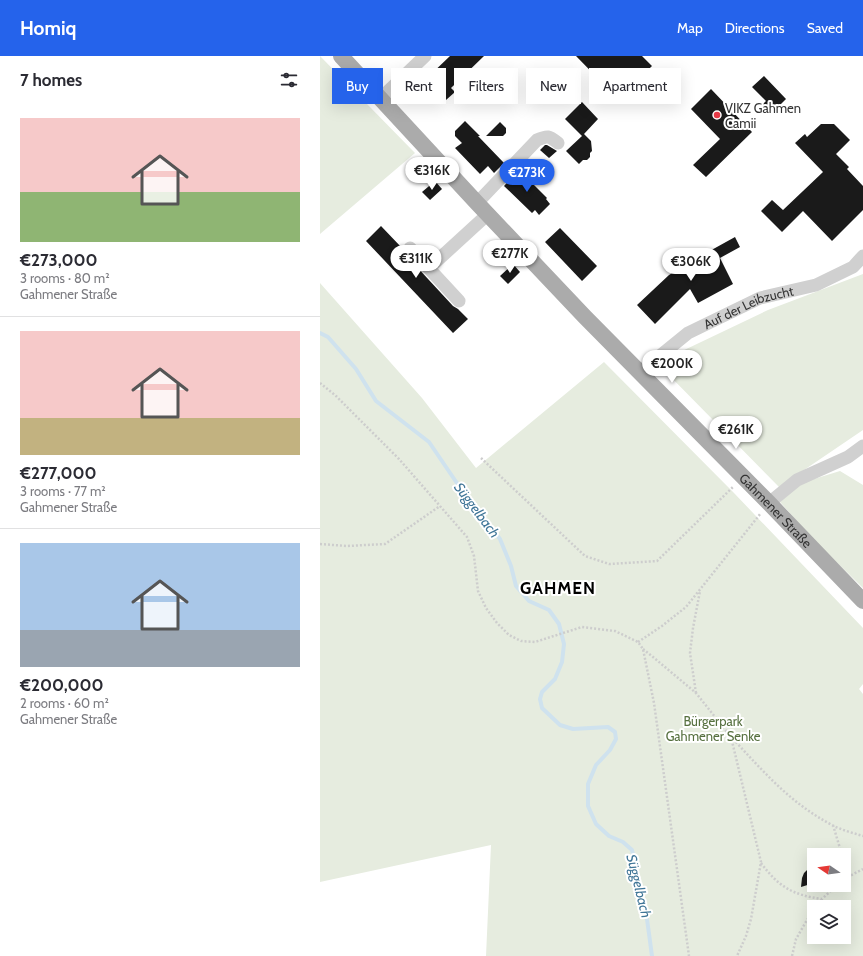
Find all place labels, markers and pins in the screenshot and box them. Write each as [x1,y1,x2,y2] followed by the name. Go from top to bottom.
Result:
[725,100,801,131] place label: VIKZ Gahmen Camii
[712,110,722,120] marker: VIKZ Gahmen Camii
[404,157,460,191] pin: €316K
[499,159,555,193] pin: €273K
[482,240,538,274] pin: €277K
[388,245,444,279] pin: €311K
[663,248,719,282] pin: €306K
[644,350,700,384] pin: €200K
[708,416,764,450] pin: €261K

